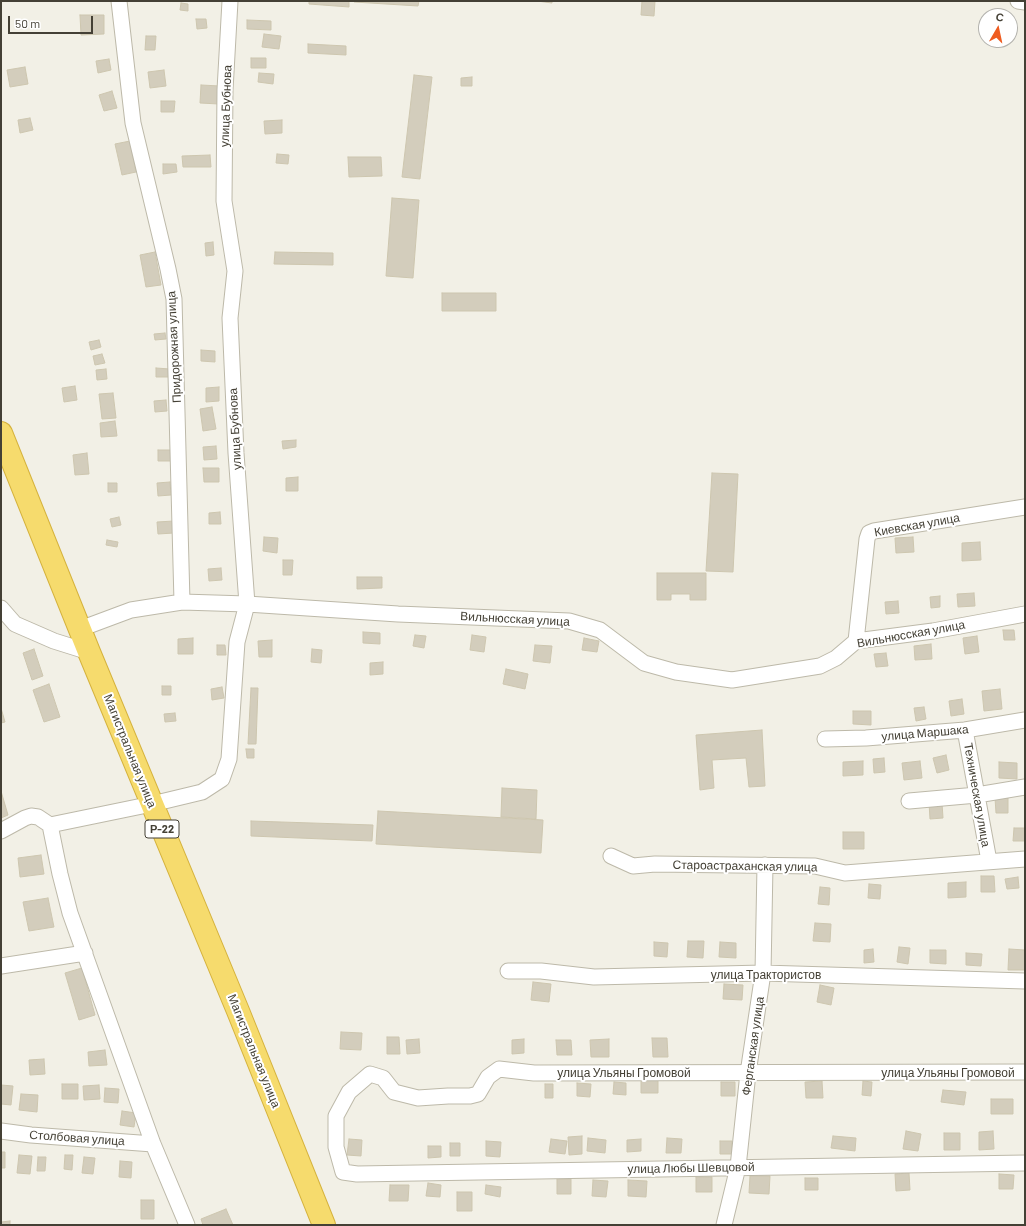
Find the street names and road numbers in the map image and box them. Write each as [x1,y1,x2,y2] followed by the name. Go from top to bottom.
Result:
[217,65,235,147] street label: улица Бубнова
[164,291,184,403] street label: Придорожная улица
[226,388,244,470] street label: улица Бубнова
[873,510,961,540] street label: Киевская улица
[460,609,570,629] street label: Вильнюсская улица
[856,617,966,651] street label: Вильнюсская улица
[101,692,159,810] street label: Магистральная улица
[881,722,969,744] street label: улица Маршака
[961,742,993,848] street label: Техническая улица
[145,820,179,838] road number: Р-22
[672,858,818,874] street label: Староастраханская улица
[711,968,821,982] street label: улица Трактористов
[225,992,283,1110] street label: Магистральная улица
[739,996,767,1096] street label: Ферганская улица
[557,1066,691,1080] street label: улица Ульяны Громовой
[881,1066,1015,1080] street label: улица Ульяны Громовой
[29,1127,125,1149] street label: Столбовая улица
[627,1160,755,1176] street label: улица Любы Шевцовой

